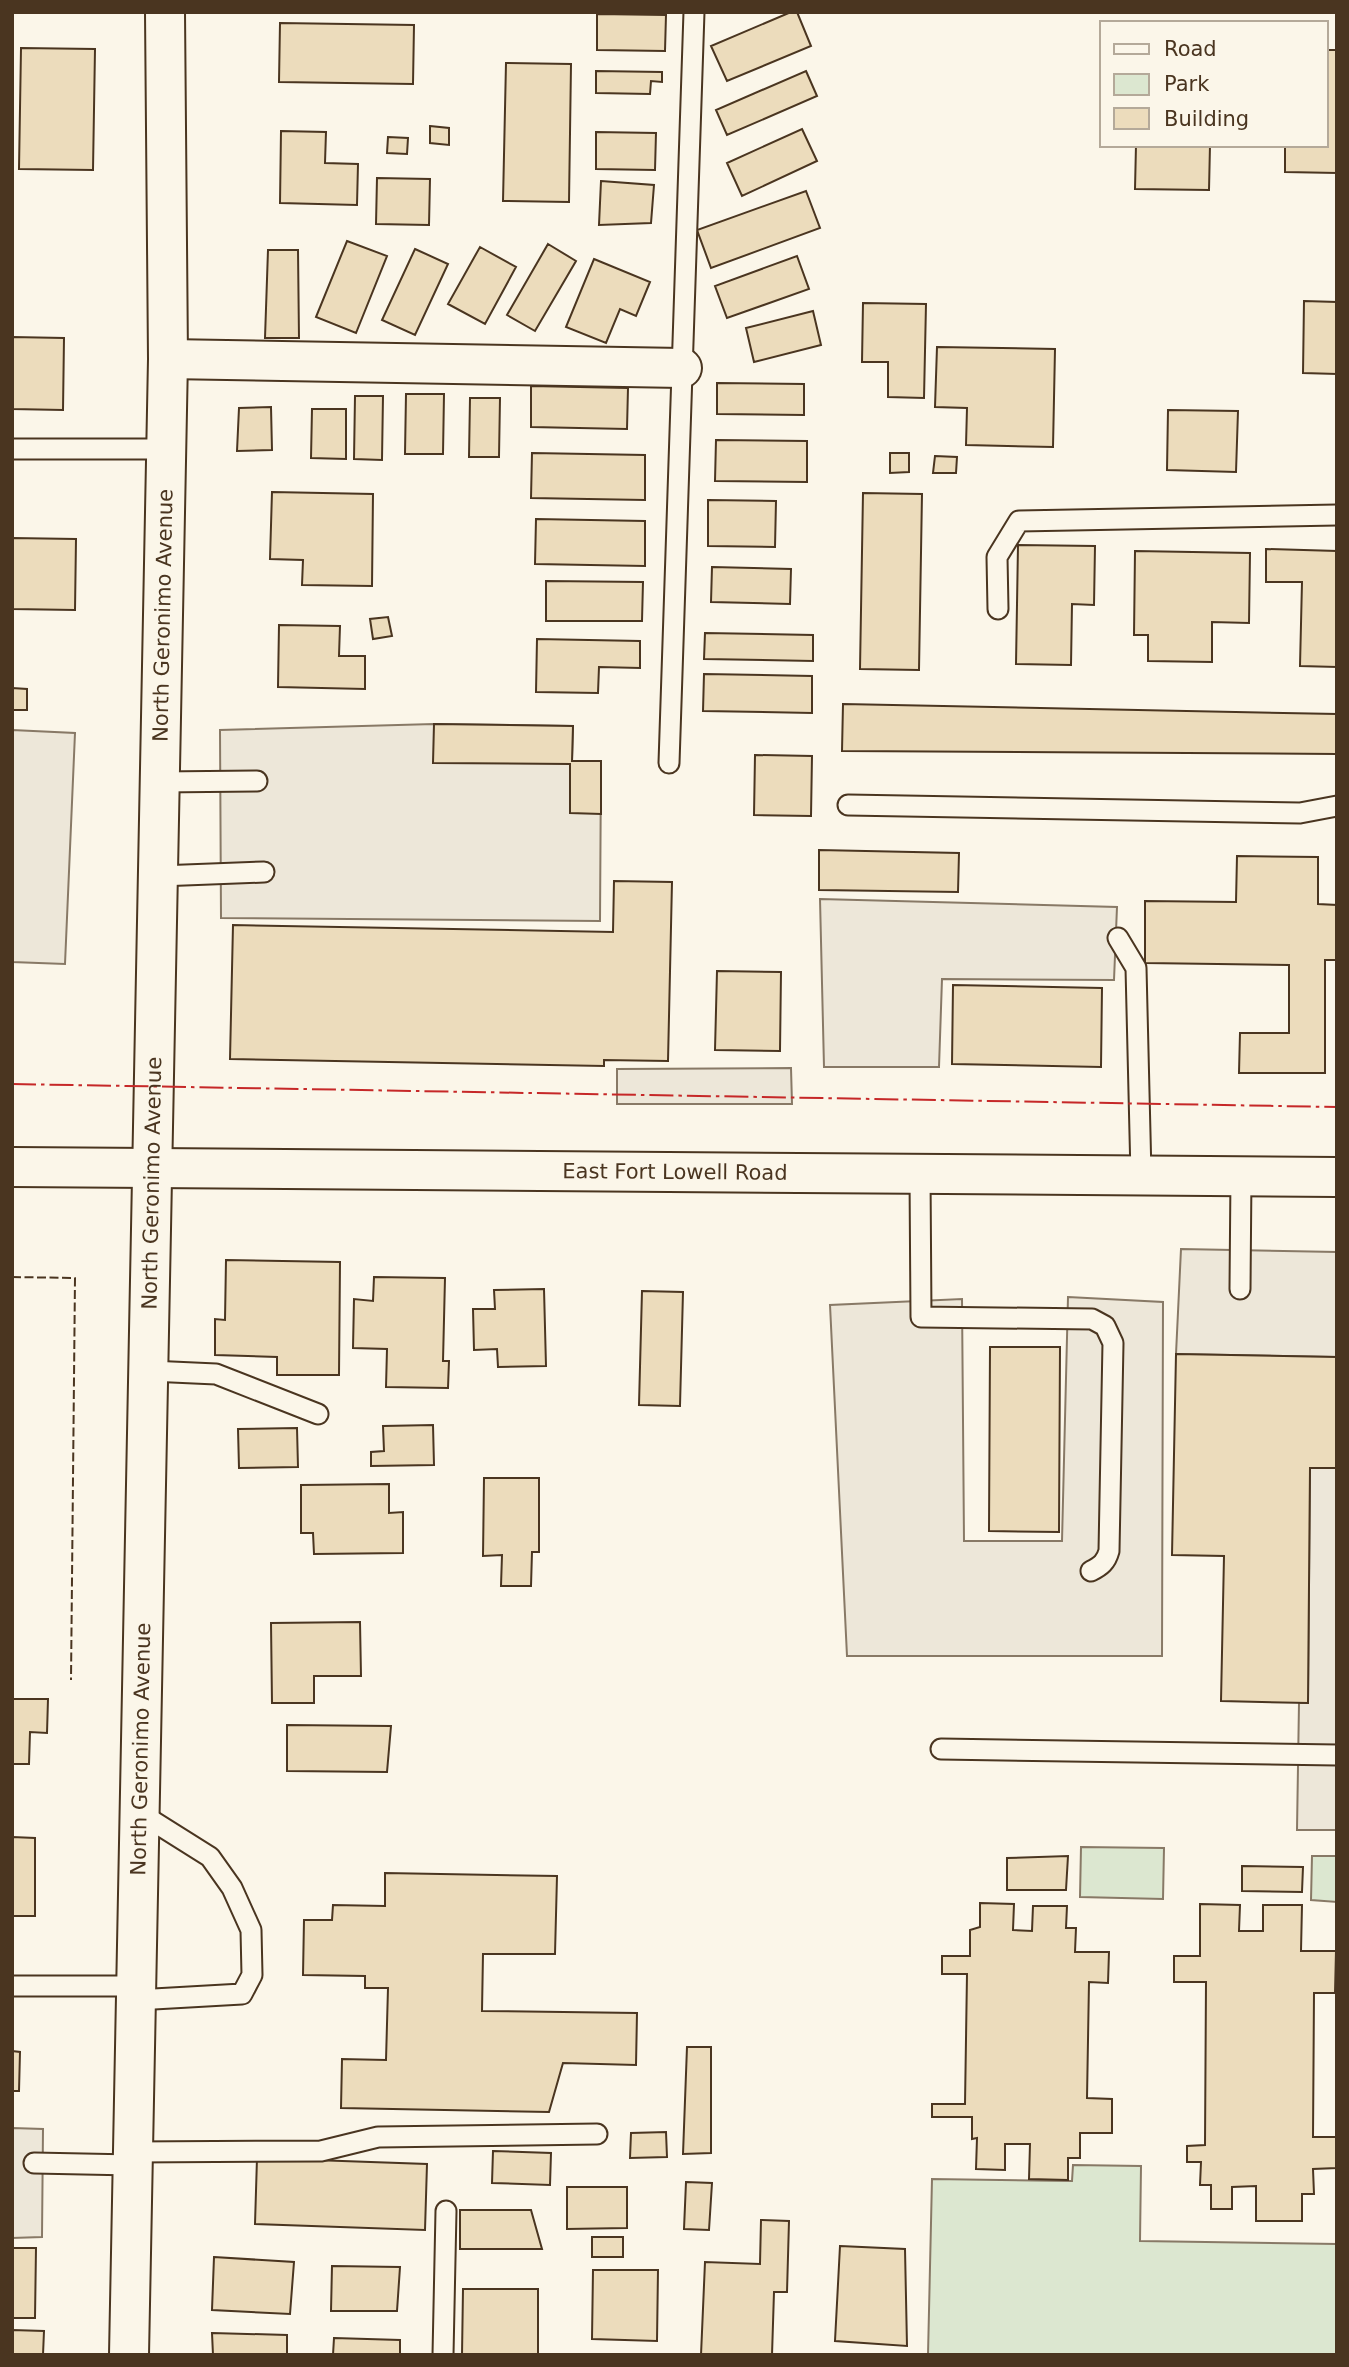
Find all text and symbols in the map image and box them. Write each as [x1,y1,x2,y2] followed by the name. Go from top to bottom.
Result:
[1100,21,1328,147] legend
[1164,37,1217,61] text: Road
[1164,72,1210,96] text: Park
[1164,107,1249,131] text: Building
[149,489,177,742] street label: North Geronimo Avenue
[137,1057,166,1310] street label: North Geronimo Avenue
[562,1159,788,1185] street label: East Fort Lowell Road
[126,1622,155,1876] street label: North Geronimo Avenue

